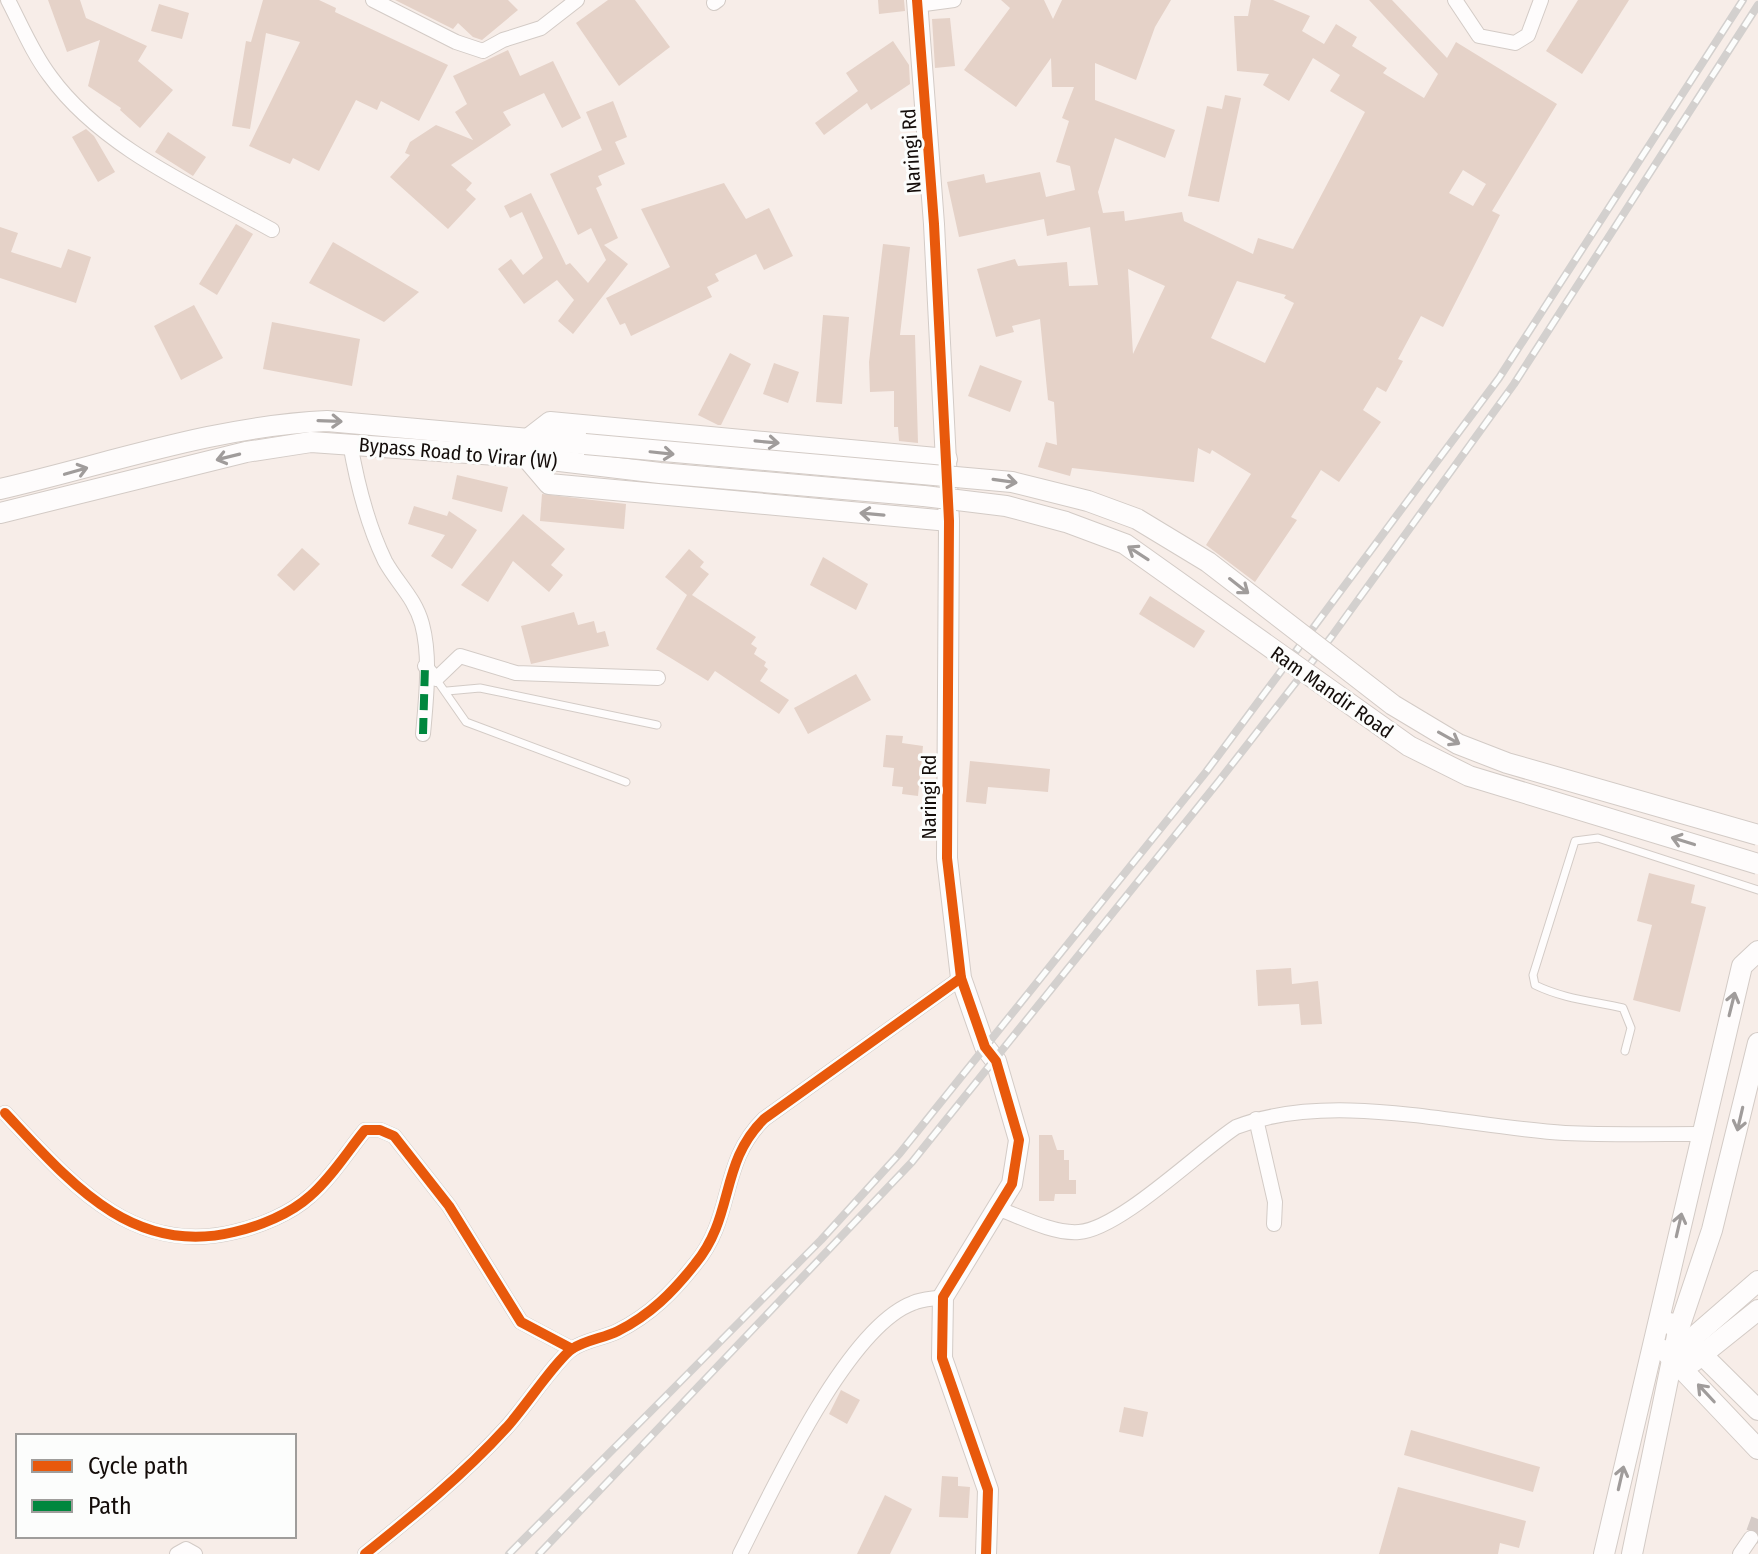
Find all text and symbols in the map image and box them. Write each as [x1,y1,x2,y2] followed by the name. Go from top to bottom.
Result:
[896,108,926,194] street label: Naringi Rd
[316,414,343,429] one-way arrow
[358,432,558,474] street label: Bypass Road to Virar (W)
[753,435,780,450] one-way arrow
[648,445,675,460] one-way arrow
[215,450,241,465] one-way arrow
[62,463,88,478] one-way arrow
[991,474,1018,489] one-way arrow
[859,506,886,521] one-way arrow
[1128,544,1150,561] one-way arrow
[1228,578,1249,595] one-way arrow
[1266,641,1398,743] street label: Ram Mandir Road
[1437,731,1461,746] one-way arrow
[917,755,941,839] street label: Naringi Rd
[1671,833,1697,848] one-way arrow
[1726,992,1741,1017] one-way arrow
[1732,1105,1747,1131] one-way arrow
[1672,1212,1687,1238] one-way arrow
[1698,1384,1716,1404] one-way arrow
[16,1434,296,1538] legend
[88,1452,188,1480] text: Cycle path
[1614,1466,1629,1491] one-way arrow
[88,1492,132,1520] text: Path

